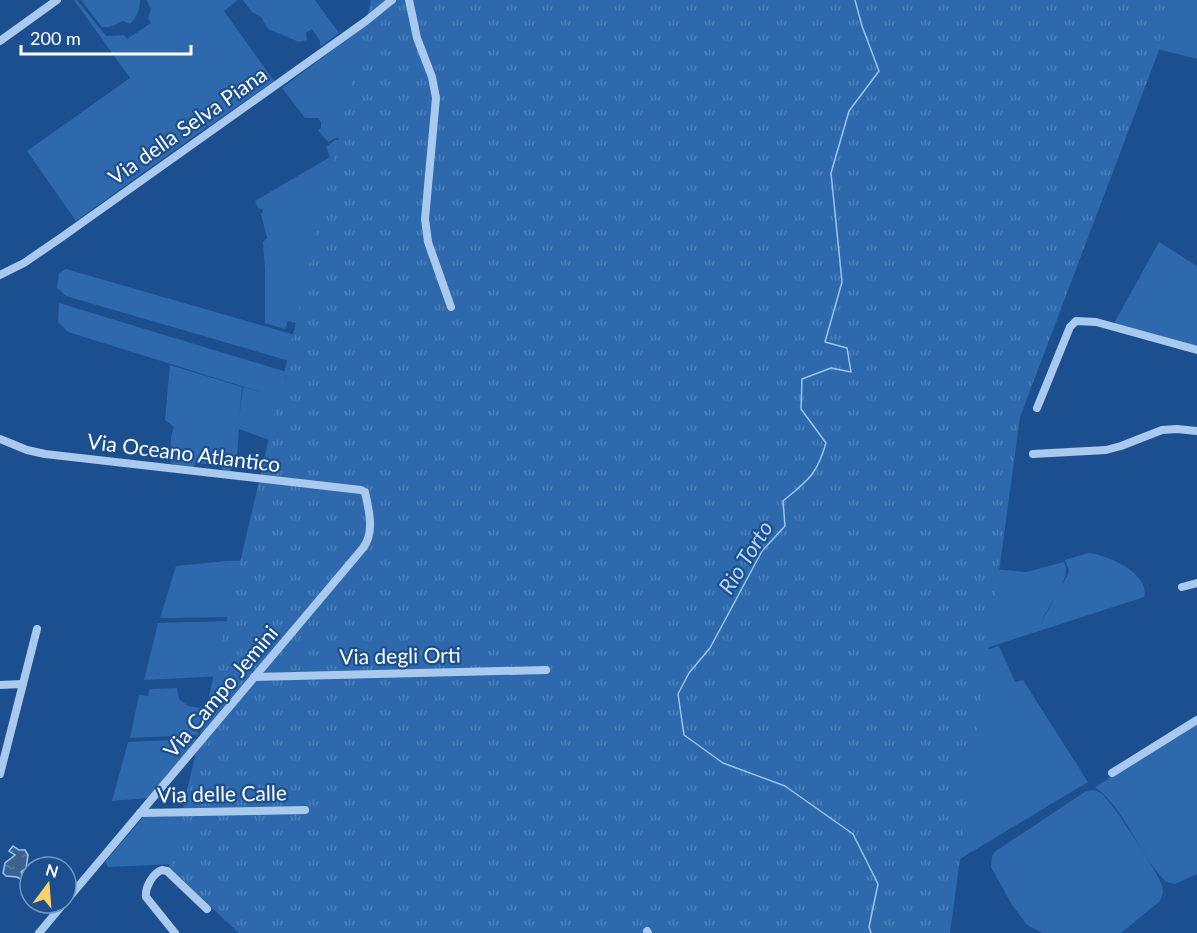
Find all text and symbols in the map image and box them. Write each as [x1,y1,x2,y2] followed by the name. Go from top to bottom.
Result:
[21,18,190,56] scale bar
[30,27,81,49] text: 200 m
[103,61,271,189] street label: Via della Selva Piana
[86,428,282,476] street label: Via Oceano Atlantico
[712,515,778,599] water label: Rio Torto
[158,620,282,762] street label: Via Campo Jemini
[339,641,461,669] street label: Via degli Orti
[157,779,287,807] street label: Via delle Calle
[18,855,78,915] north arrow
[44,859,61,881] text: N

